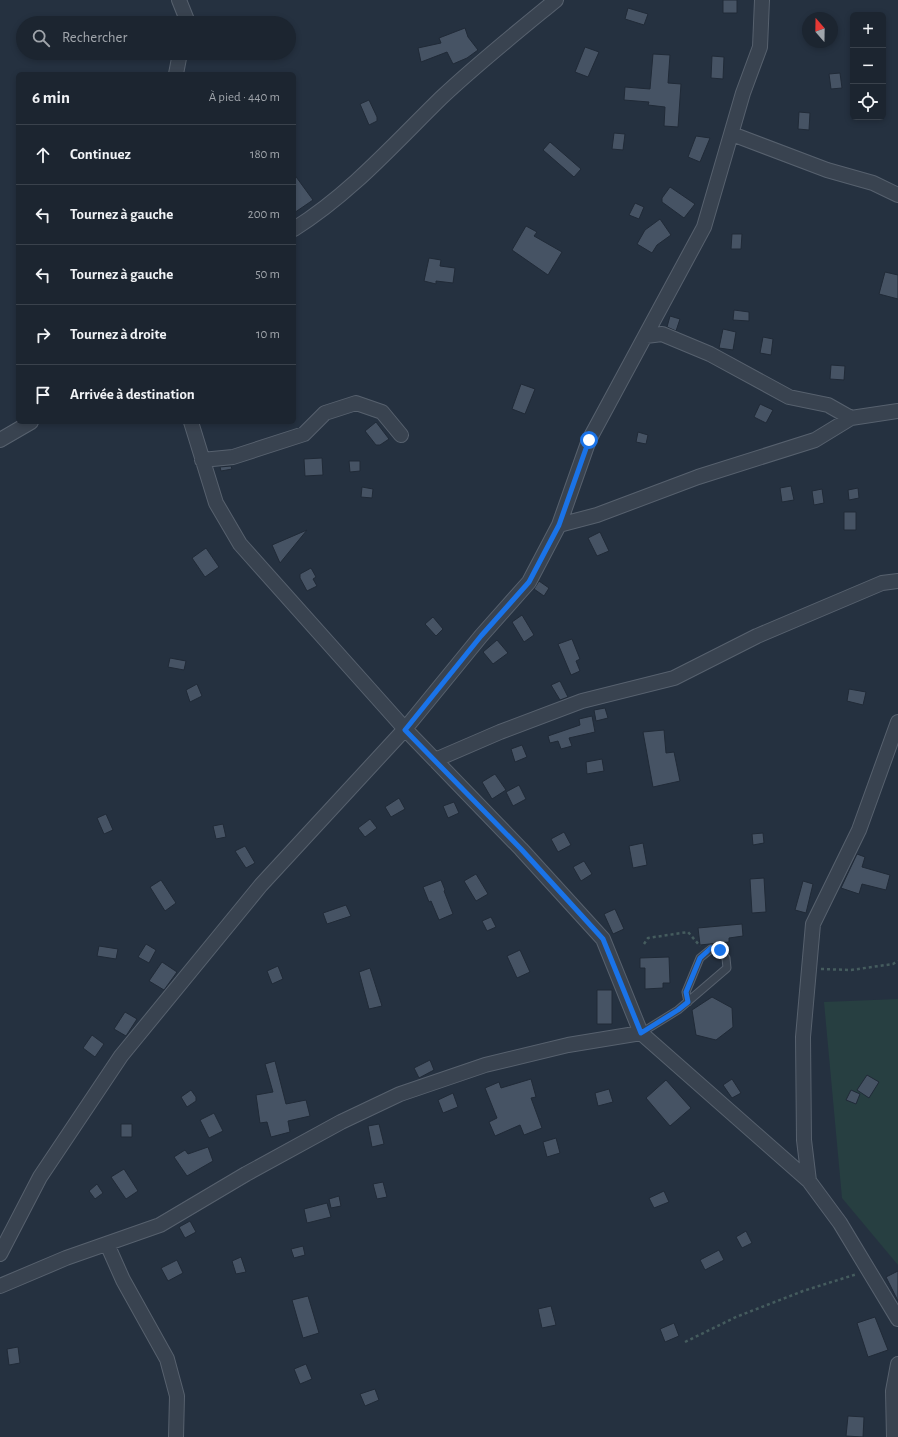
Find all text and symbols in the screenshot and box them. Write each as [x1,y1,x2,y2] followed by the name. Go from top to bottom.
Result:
[802,12,838,48] north arrow
[850,12,886,120] map controls
[850,12,886,48] button: +
[16,16,296,60] search box
[30,27,52,49] icon: search
[62,30,127,45] text: Rechercher
[850,48,886,84] button: −
[850,84,886,120] button: locate
[32,89,70,106] text: 6 min
[209,91,280,104] text: À pied · 440 m
[32,144,54,166] icon: ahead
[70,147,131,162] text: Continuez
[250,148,280,161] text: 180 m
[32,204,54,226] icon: left
[70,207,173,222] text: Tournez à gauche
[248,208,280,221] text: 200 m
[32,264,54,286] icon: left
[70,267,173,282] text: Tournez à gauche
[255,268,280,281] text: 50 m
[32,324,54,346] icon: right
[70,327,167,342] text: Tournez à droite
[256,328,280,341] text: 10 m
[32,384,54,406] icon: arrive
[70,387,195,402] text: Arrivée à destination
[580,431,598,449] route start
[711,941,729,959] route end

